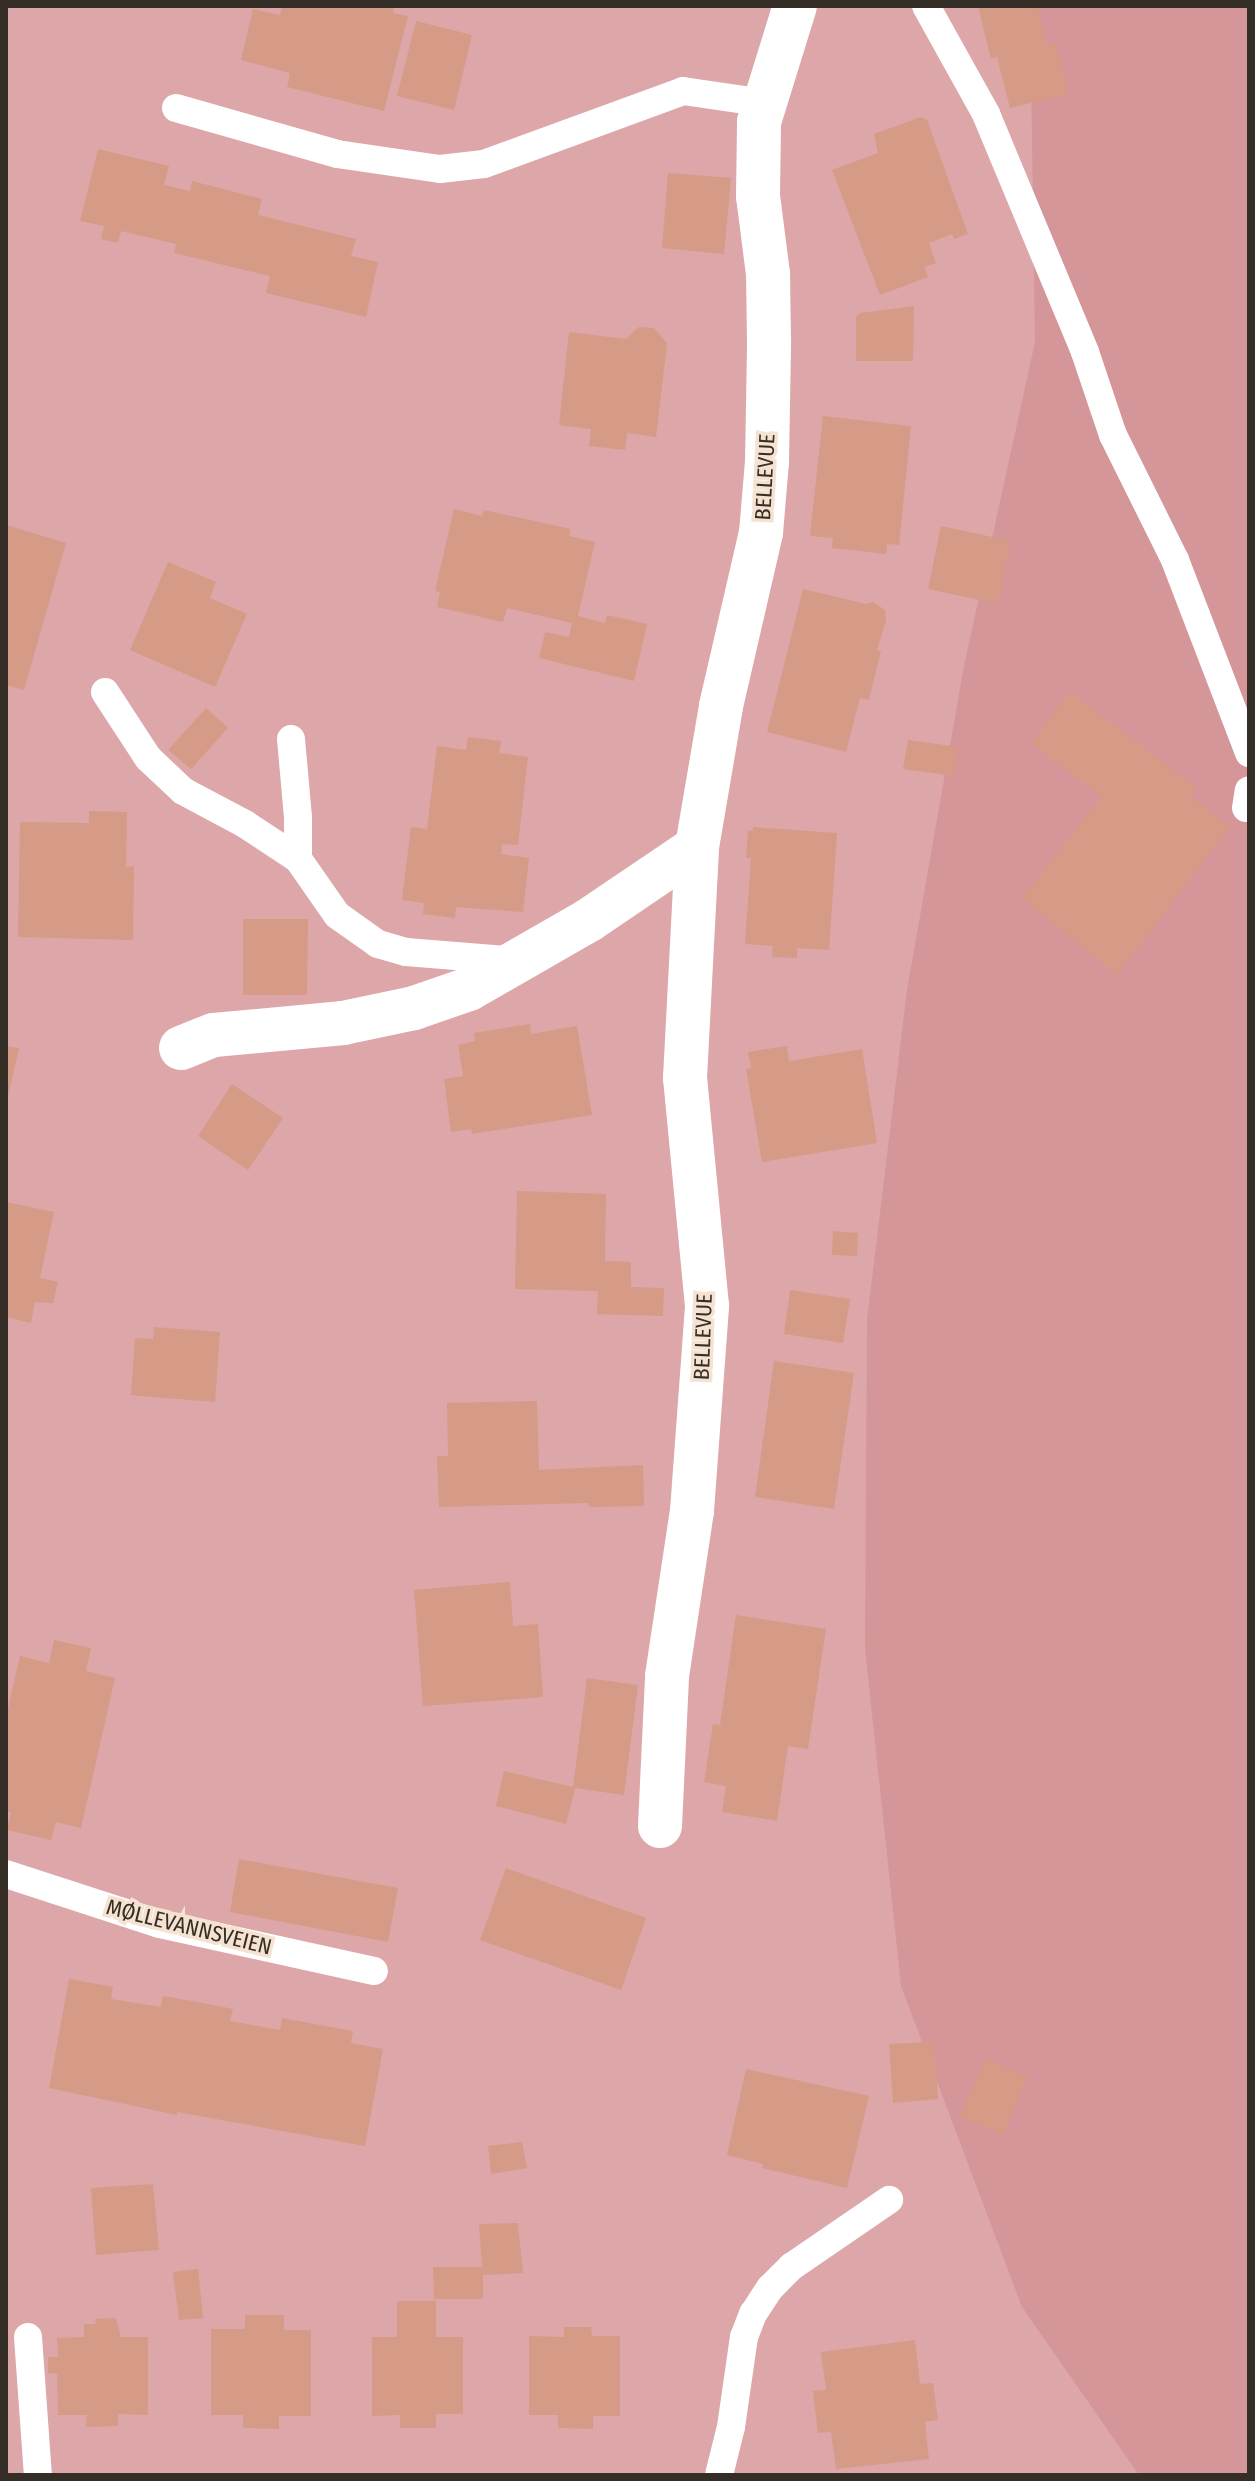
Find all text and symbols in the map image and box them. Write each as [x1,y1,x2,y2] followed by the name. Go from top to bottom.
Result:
[750,433,780,521] street label: BELLEVUE
[688,1293,718,1381] street label: BELLEVUE
[104,1894,274,1960] street label: MØLLEVANNSVEIEN

